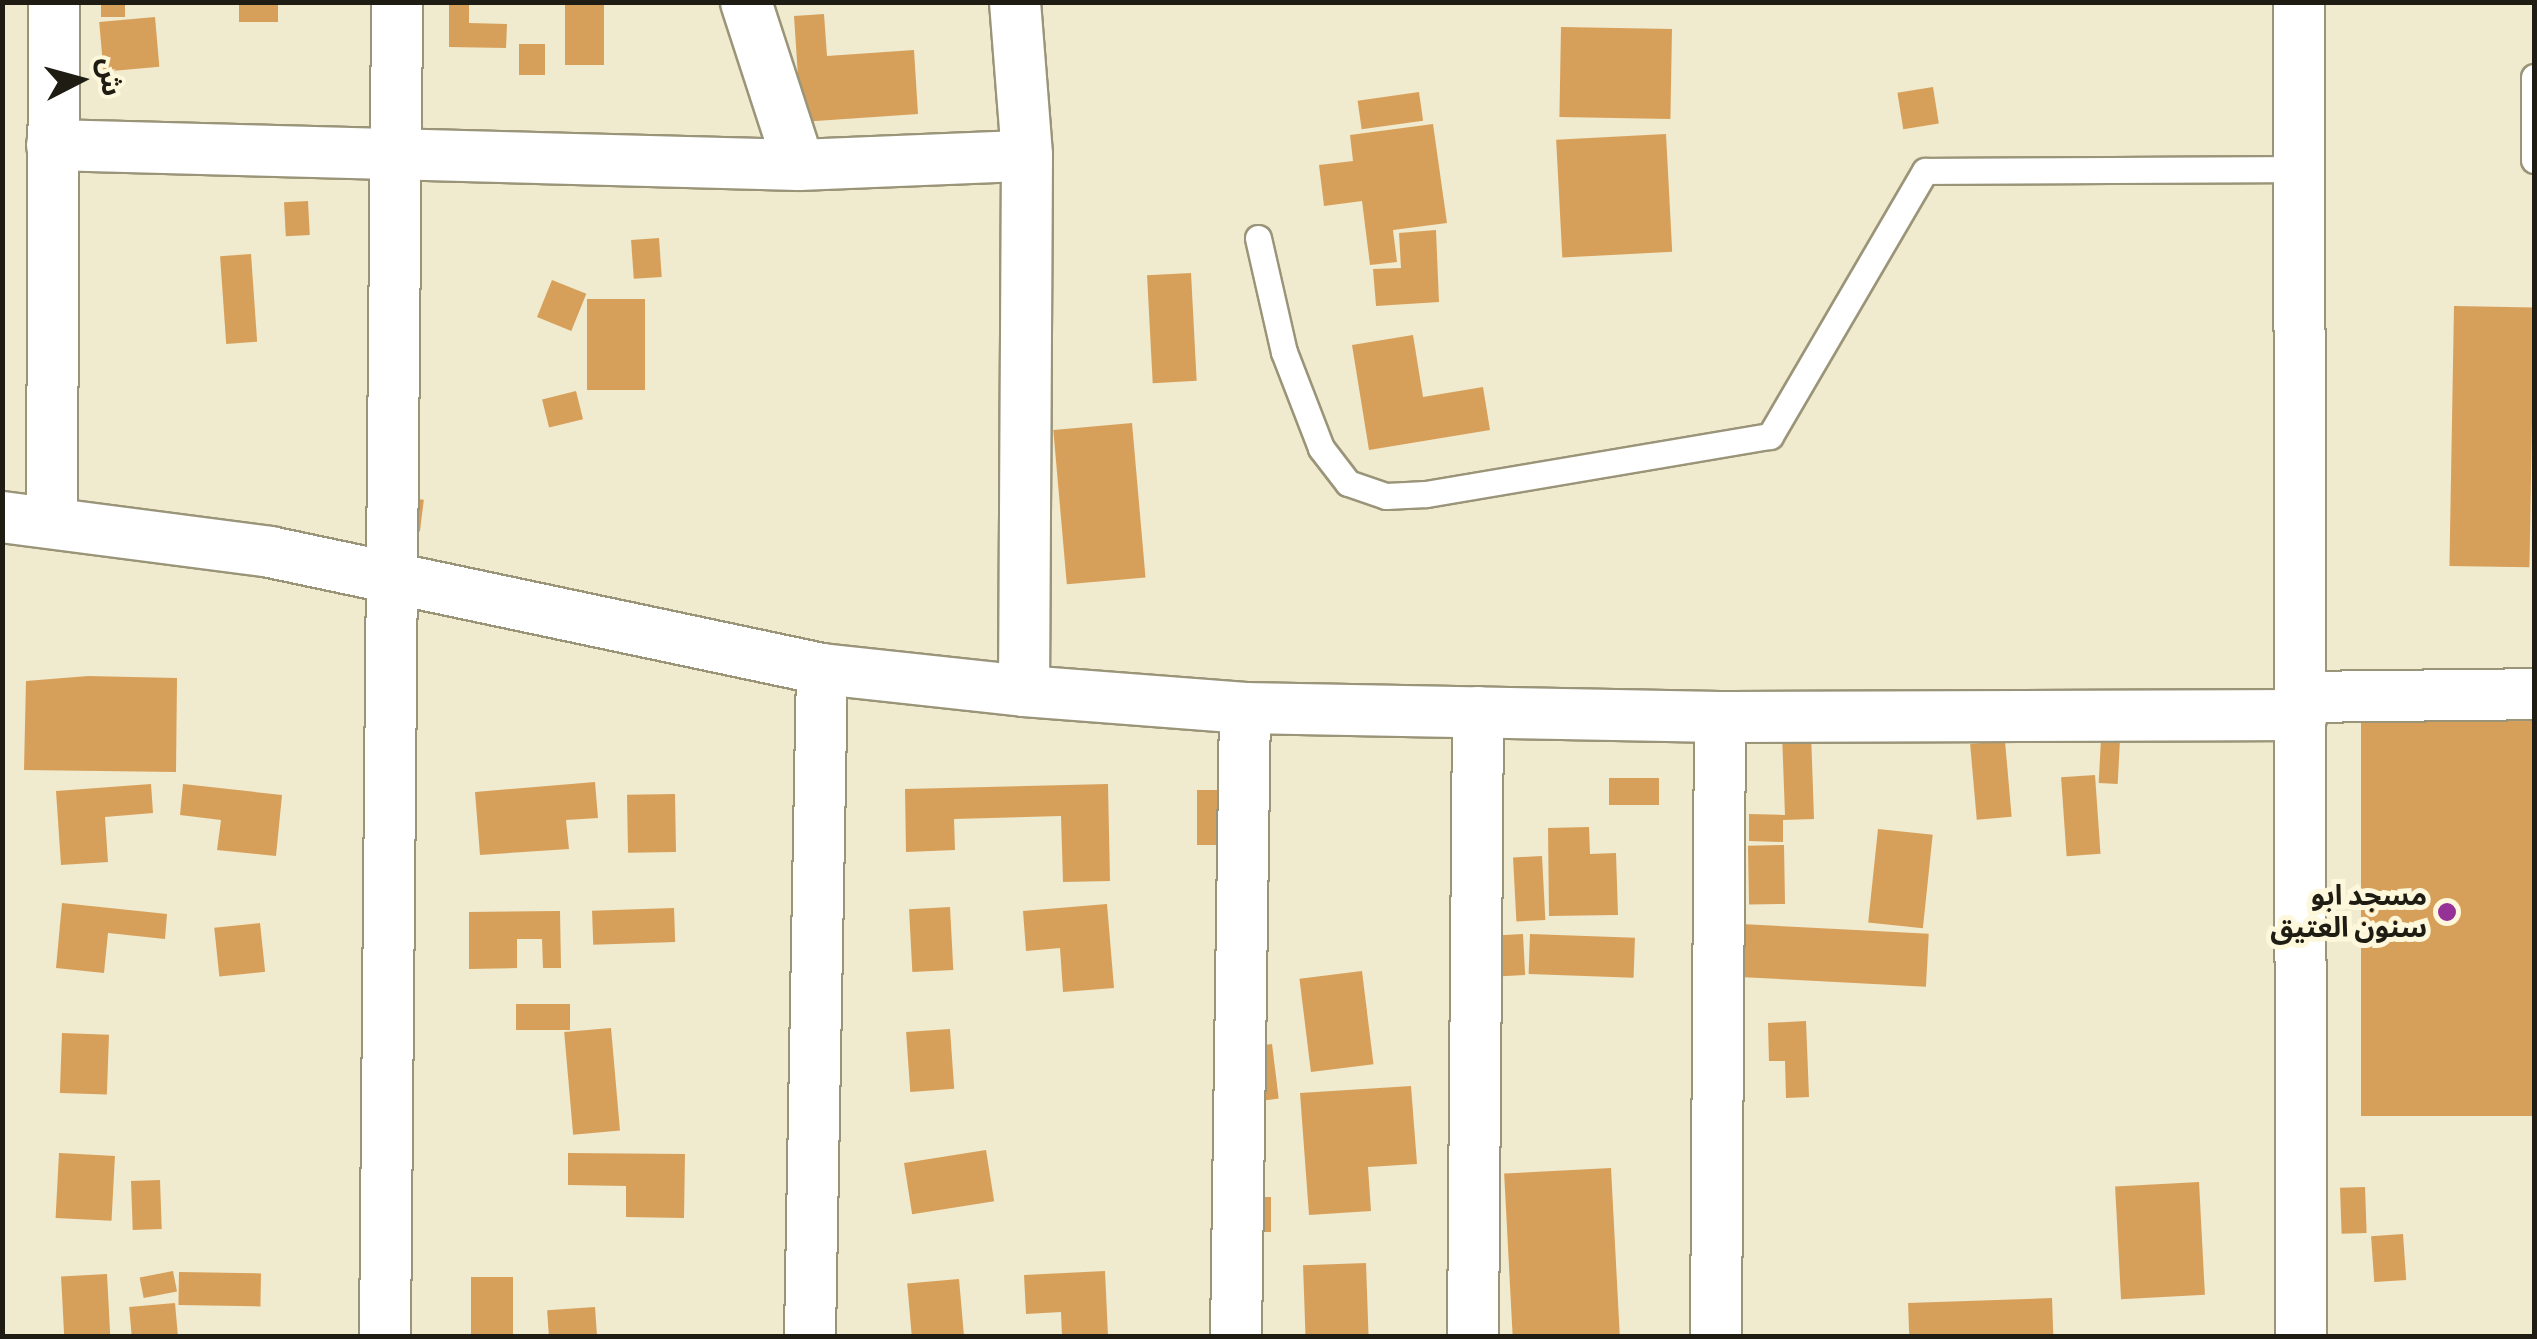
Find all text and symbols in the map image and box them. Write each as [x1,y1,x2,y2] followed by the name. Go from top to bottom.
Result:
[30,30,130,130] north arrow
[88,56,132,98] text: ش
[2270,879,2427,945] place label: مسجد ابو سنون العتيق
[2436,901,2458,923] marker: مسجد ابو سنون العتيق

